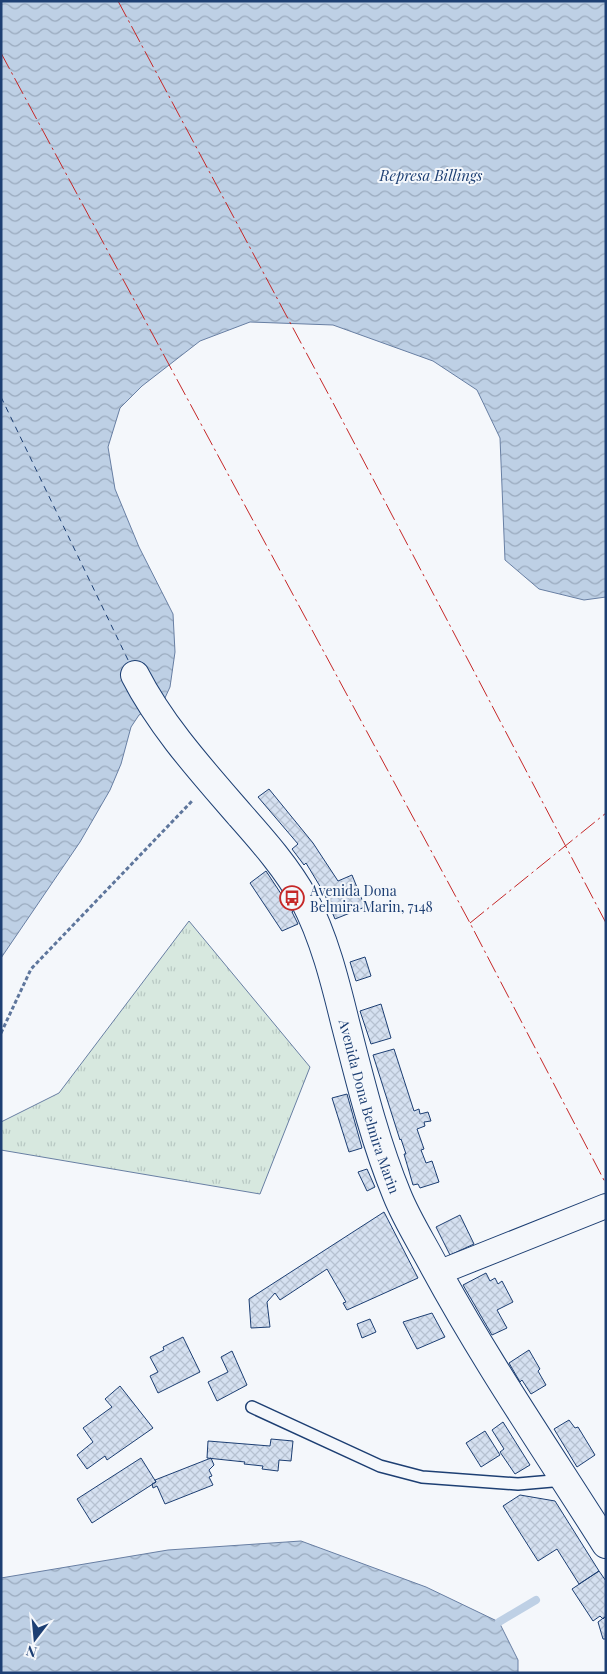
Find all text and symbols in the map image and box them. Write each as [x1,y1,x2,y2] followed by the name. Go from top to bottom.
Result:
[379,165,483,185] water label: Represa Billings
[309,881,433,916] place label: Avenida Dona Belmira Marin, 7148
[279,885,305,911] bus stop icon: Avenida Dona Belmira Marin, 7148
[335,1016,405,1197] street label: Avenida Dona Belmira Marin
[10,1614,60,1664] north arrow
[24,1641,39,1663] text: N

